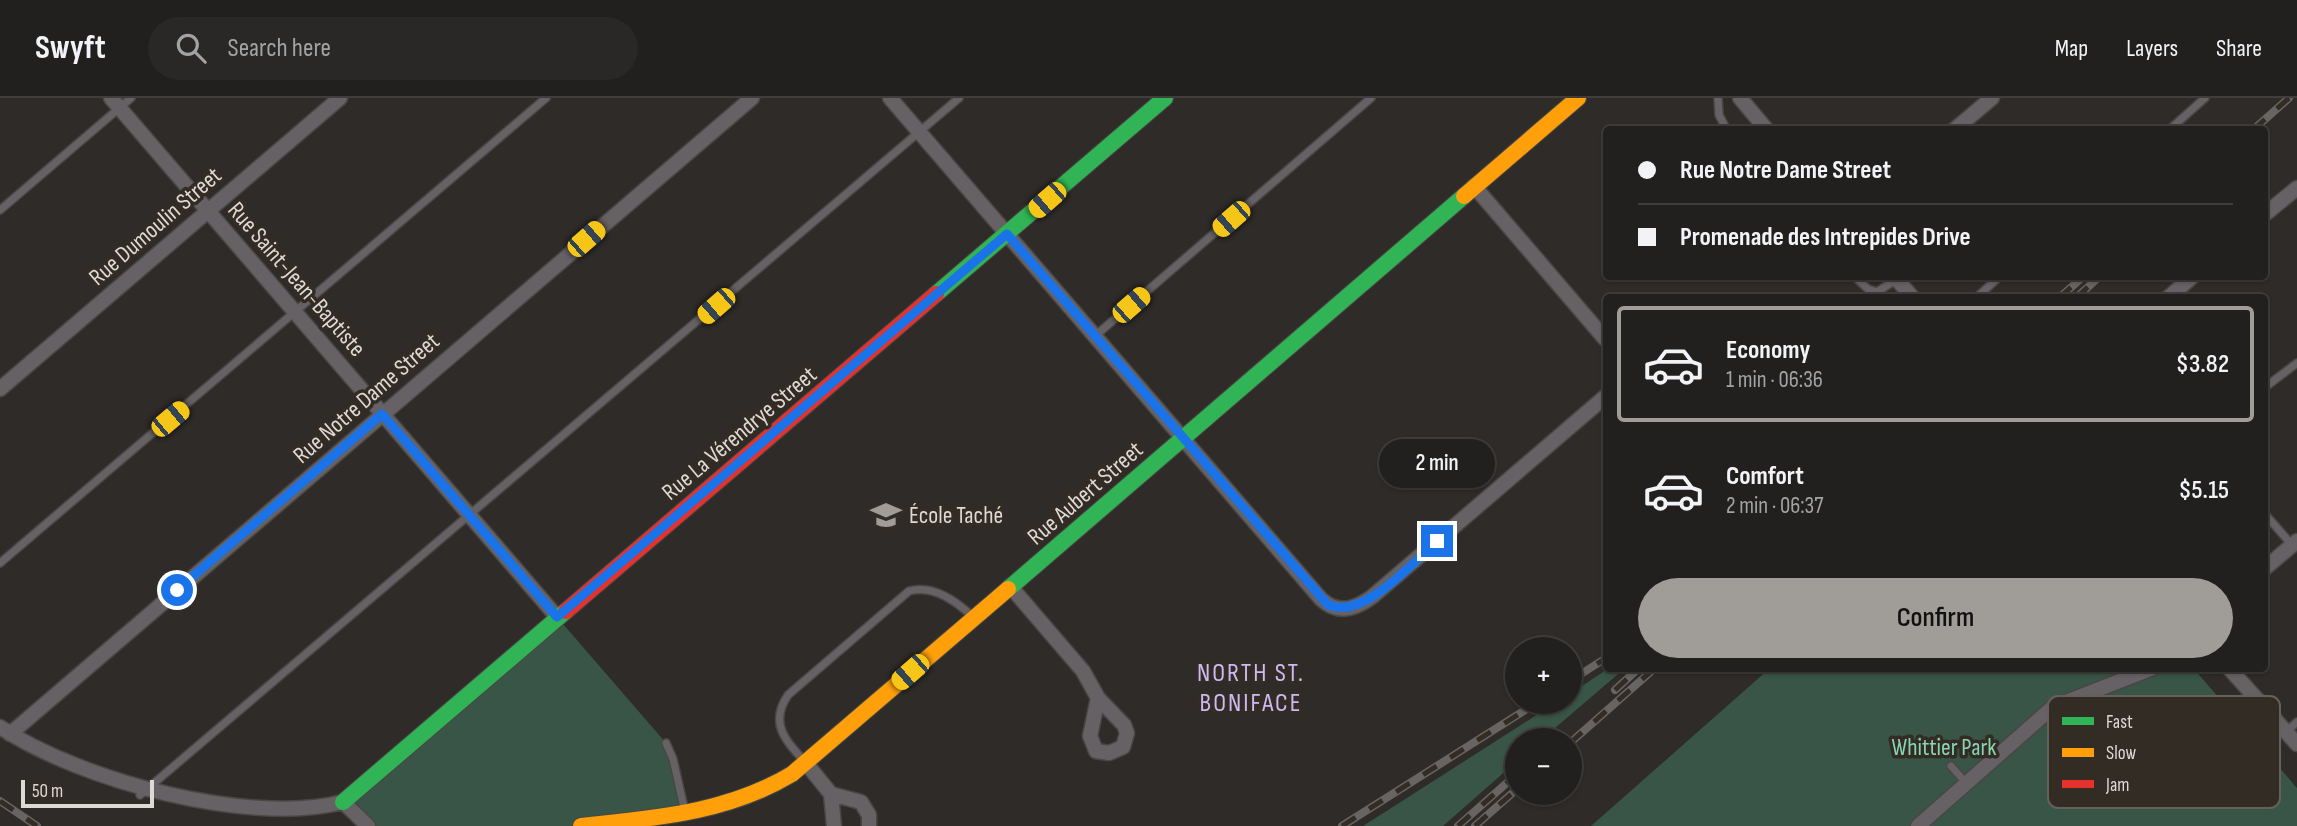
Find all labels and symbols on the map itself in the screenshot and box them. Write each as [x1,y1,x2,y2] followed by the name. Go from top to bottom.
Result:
[83,161,227,292] street label: Rue Dumoulin Street
[1025,178,1070,222] car
[222,196,372,363] street label: Rue Saint-Jean-Baptiste
[1209,197,1254,241] car
[564,217,609,261] car
[1109,283,1154,327] car
[694,284,739,328] car
[287,327,445,470] street label: Rue Notre Dame Street
[656,360,823,506] street label: Rue La Vérendrye Street
[148,397,193,441] car
[1022,435,1149,551] street label: Rue Aubert Street
[1379,440,1495,488] callout: 2 min
[869,498,903,532] school or university icon: École Taché
[909,501,1003,530] place label: École Taché
[1421,525,1453,557] route end
[161,574,193,606] route start
[888,650,933,694] car
[1197,658,1305,719] district label: NORTH ST. BONIFACE
[2048,696,2280,808] legend
[2106,711,2133,734] text: Fast
[1892,733,1996,762] park label: Whittier Park
[2106,742,2136,765] text: Slow
[2105,774,2129,797] text: Jam
[21,777,154,809] scale bar

